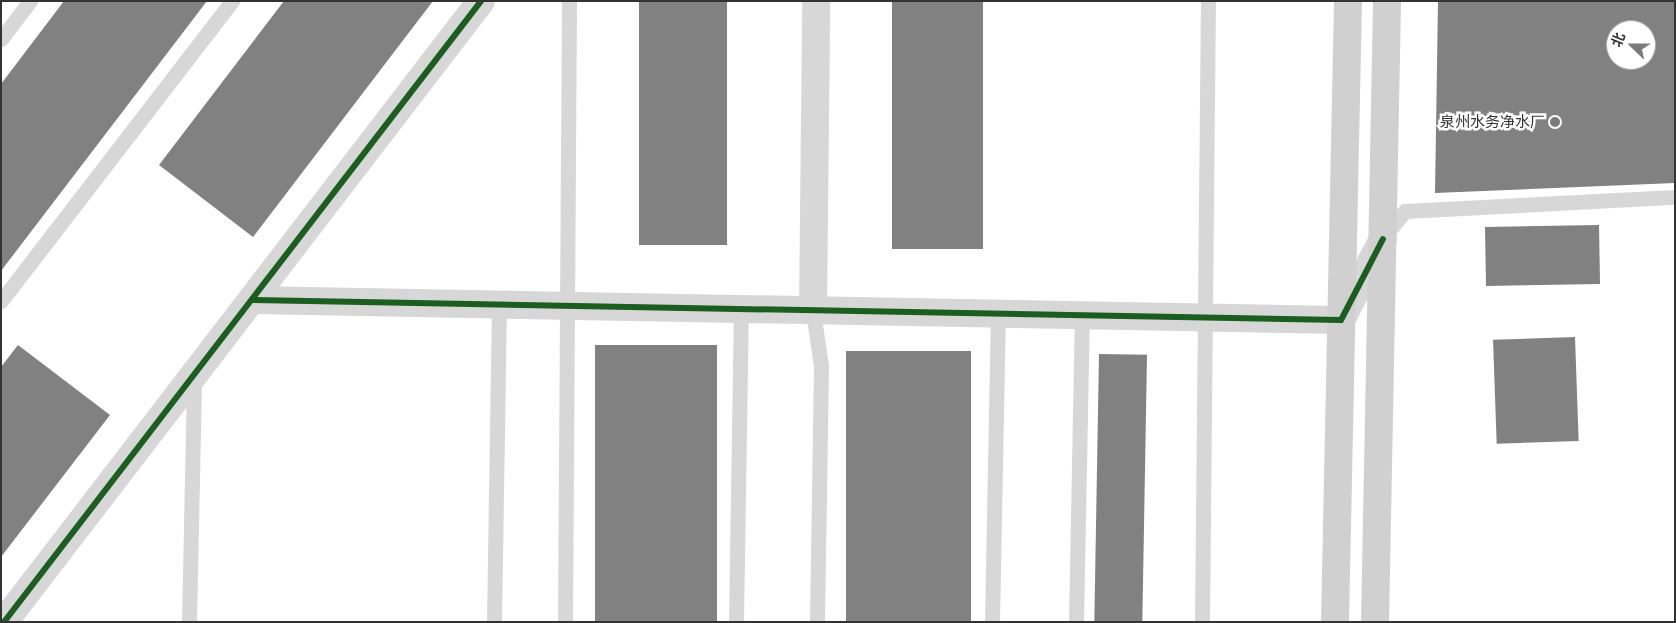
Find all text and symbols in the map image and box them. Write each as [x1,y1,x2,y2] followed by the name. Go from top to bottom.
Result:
[1606,20,1656,70] north arrow
[1607,30,1629,50] text: 北
[1440,113,1545,131] place label: 泉州水务净水厂
[1549,116,1561,128] marker: 泉州水务净水厂

